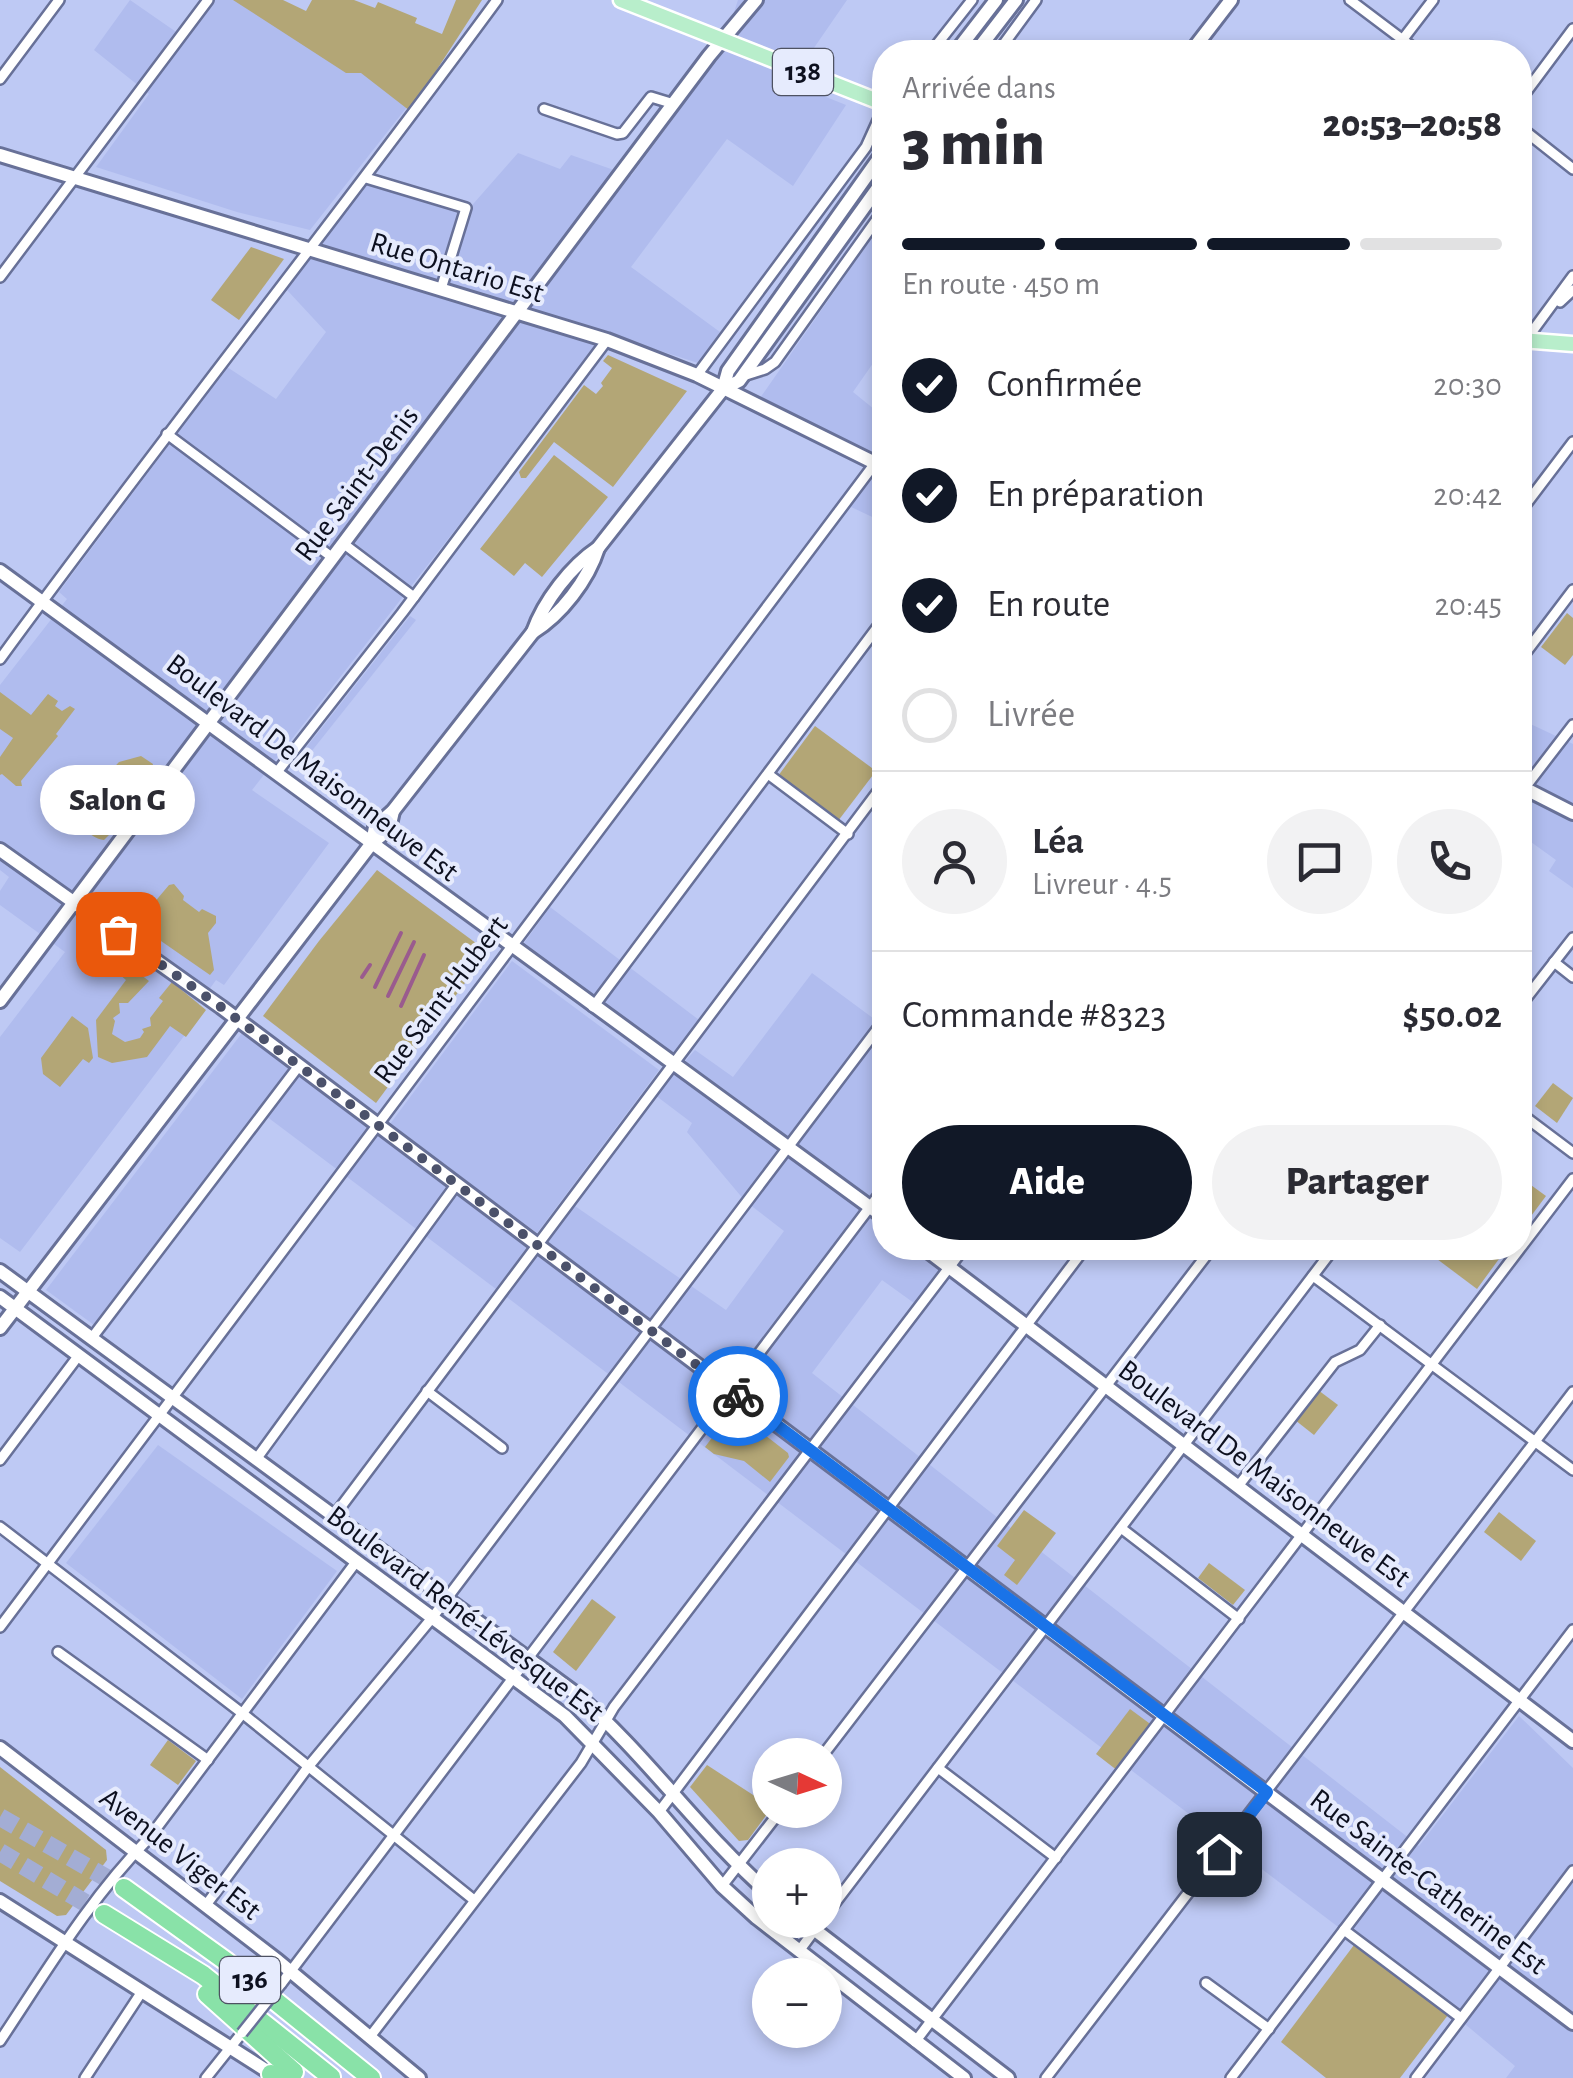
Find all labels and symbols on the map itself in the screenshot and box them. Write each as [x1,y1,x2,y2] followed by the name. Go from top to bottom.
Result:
[773,49,833,95] road number: 138
[367,227,548,309] street label: Rue Ontario Est
[289,401,425,567] street label: Rue Saint-Denis
[161,649,464,888] street label: Boulevard De Maisonneuve Est
[41,764,196,834] callout: Salon G
[76,892,161,977] pin
[368,910,514,1090] street label: Rue Saint-Hubert
[688,1346,788,1446] courier
[1113,1355,1416,1594] street label: Boulevard De Maisonneuve Est
[321,1500,609,1728] street label: Boulevard René-Lévesque Est
[752,1738,842,1828] north arrow
[94,1782,266,1926] street label: Avenue Viger Est
[1304,1784,1552,1981] street label: Rue Sainte-Catherine Est
[1177,1812,1262,1897] pin
[220,1957,280,2003] road number: 136

